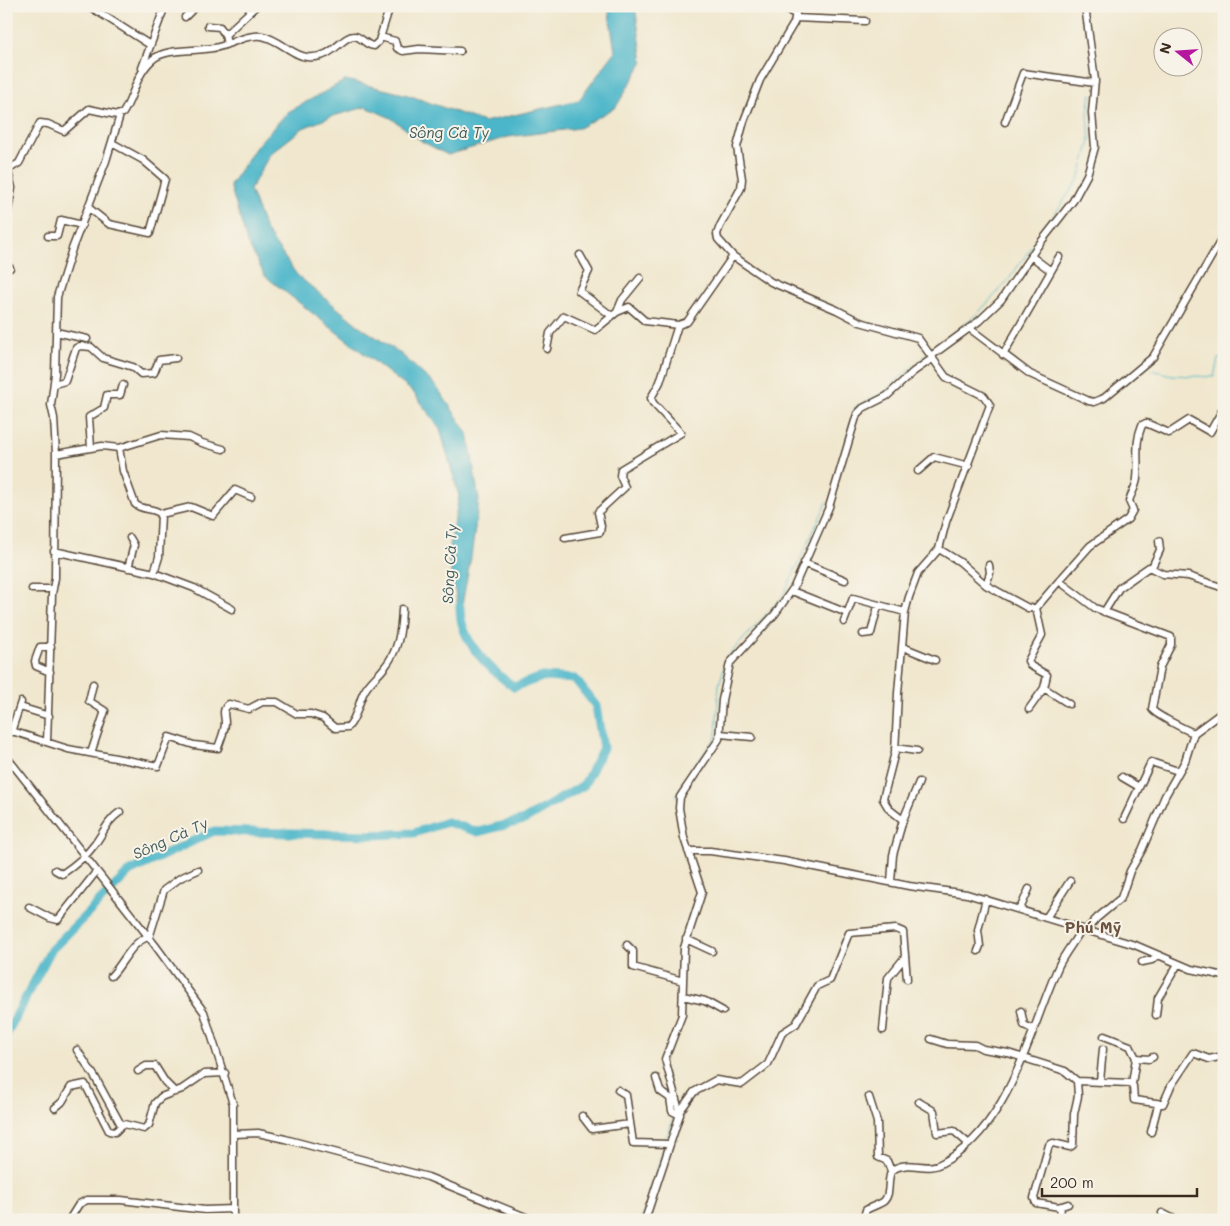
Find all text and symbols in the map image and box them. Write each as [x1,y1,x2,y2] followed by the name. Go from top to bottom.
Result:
[1152,28,1202,78] north arrow
[1154,40,1176,56] text: N
[409,122,489,142] water label: Sông Cà Ty
[437,523,461,605] water label: Sông Cà Ty
[129,812,211,863] water label: Sông Cà Ty
[1065,916,1122,937] district label: Phú Mỹ
[1042,1166,1198,1198] scale bar
[1050,1172,1094,1192] text: 200 m

